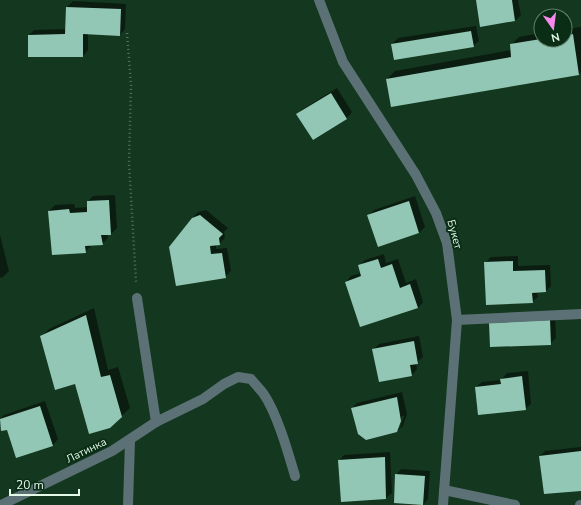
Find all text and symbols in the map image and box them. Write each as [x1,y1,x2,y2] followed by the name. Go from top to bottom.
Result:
[533,8,573,48] north arrow
[549,29,561,45] text: N
[443,218,466,251] street label: Букет
[63,434,109,467] street label: Латинка
[10,471,79,497] scale bar
[16,477,44,493] text: 20 m

